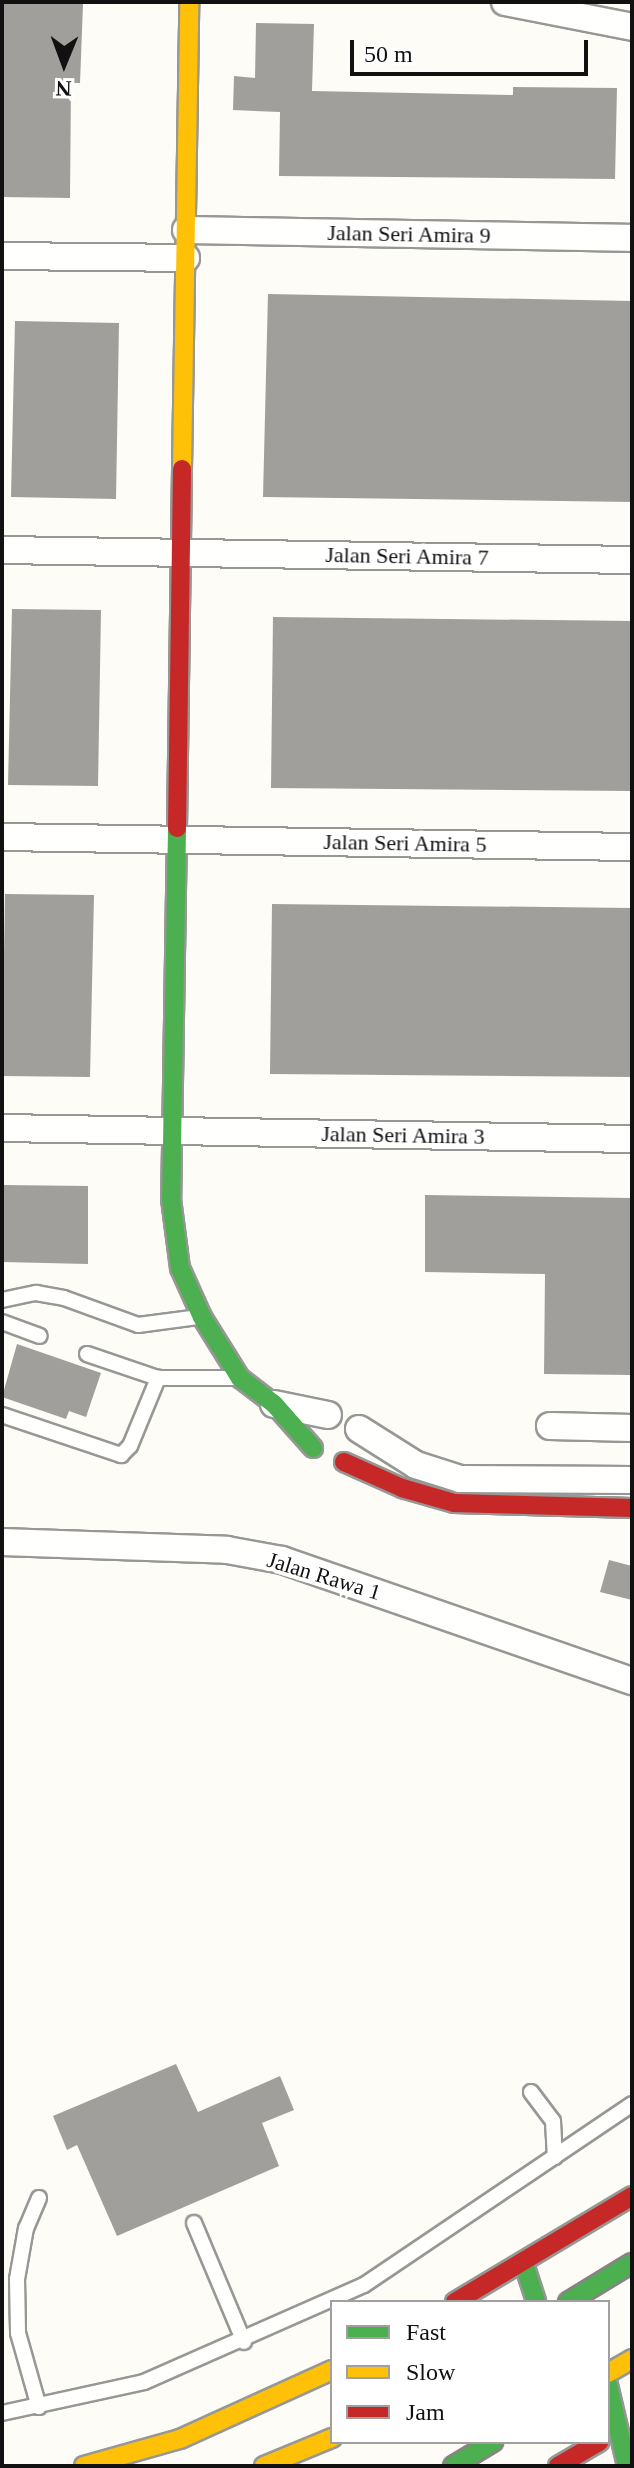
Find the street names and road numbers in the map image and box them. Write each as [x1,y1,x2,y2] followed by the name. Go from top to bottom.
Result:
[327,219,491,249] street label: Jalan Seri Amira 9
[325,541,489,571] street label: Jalan Seri Amira 7
[323,828,487,858] street label: Jalan Seri Amira 5
[321,1120,485,1150] street label: Jalan Seri Amira 3
[264,1546,384,1606] street label: Jalan Rawa 1

